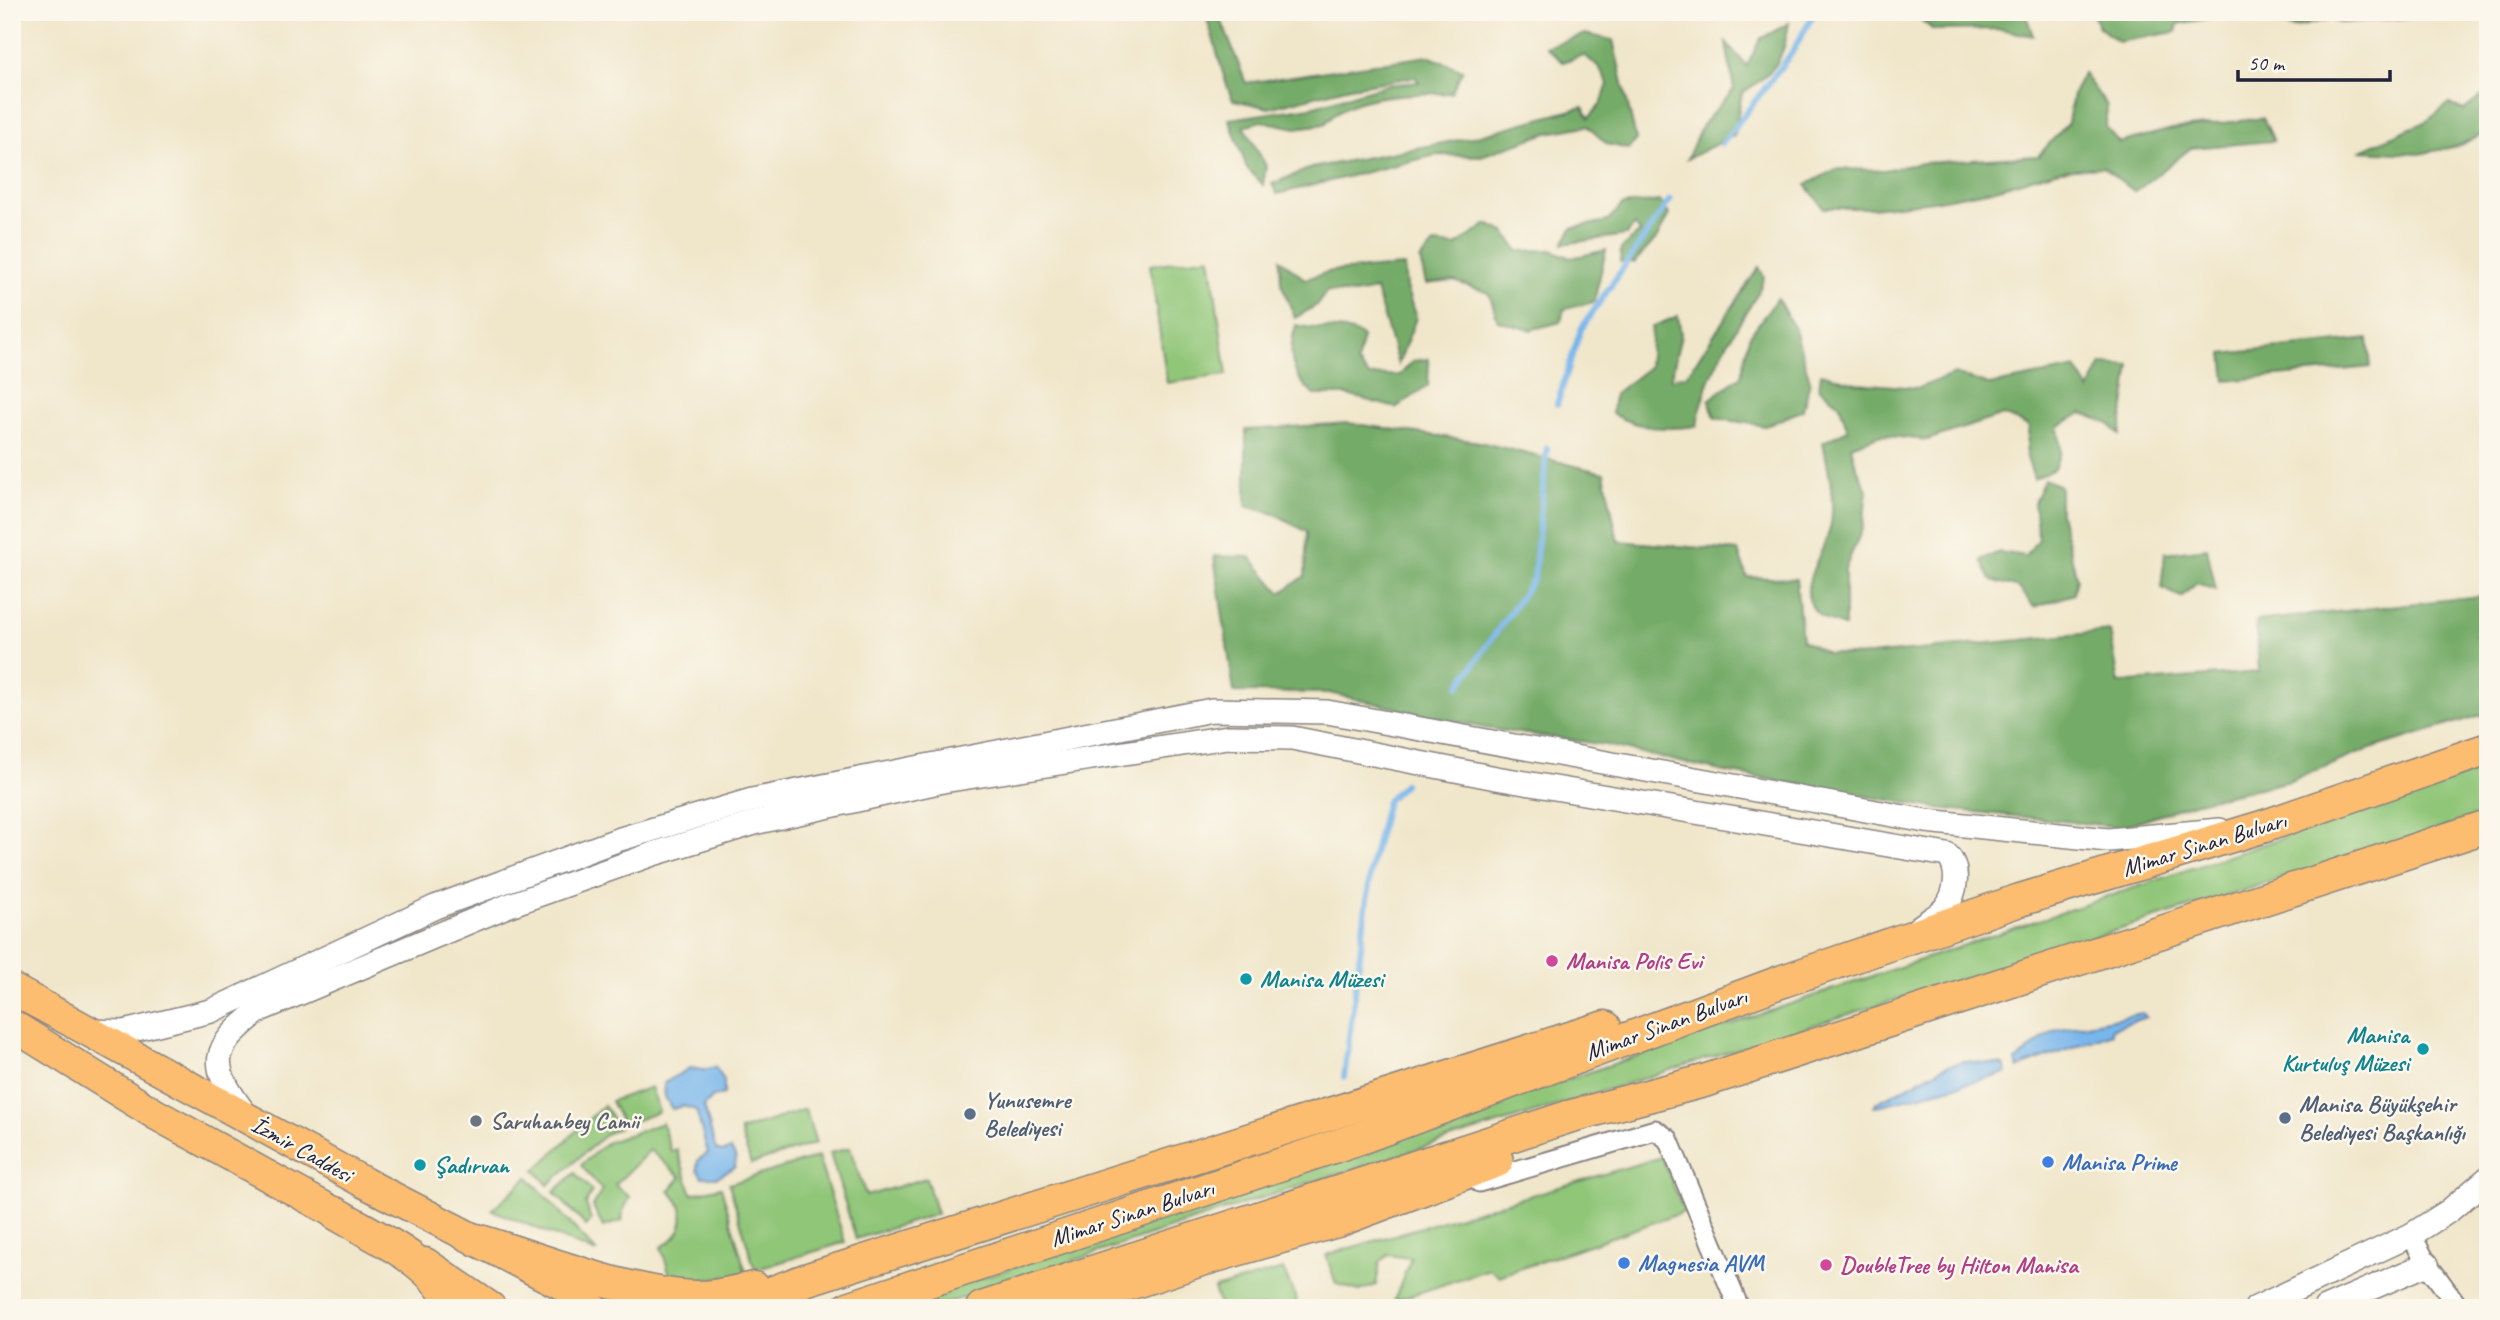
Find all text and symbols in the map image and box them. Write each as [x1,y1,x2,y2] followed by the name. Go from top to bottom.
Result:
[2238,38,2390,82] scale bar
[2248,50,2286,76] text: 50 m
[2118,804,2291,883] street label: Mimar Sinan Bulvarı
[1566,946,1705,976] place label: Manisa Polis Evi
[1544,953,1560,969] marker: Manisa Polis Evi
[1260,964,1387,994] place label: Manisa Müzesi
[1238,971,1254,987] marker: Manisa Müzesi
[1581,980,1752,1067] street label: Mimar Sinan Bulvarı
[2282,1020,2412,1078] place label: Manisa Kurtuluş Müzesi
[2415,1041,2431,1057] marker: Manisa Kurtuluş Müzesi
[984,1085,1072,1143] place label: Yunusemre Belediyesi
[2299,1089,2466,1147] place label: Manisa Büyükşehir Belediyesi Başkanlığı
[490,1106,642,1136] place label: Saruhanbey Camii
[962,1106,978,1122] marker: Yunusemre Belediyesi
[246,1109,360,1190] street label: İzmir Caddesi
[2277,1110,2293,1126] marker: Manisa Büyükşehir Belediyesi Başkanlığı
[468,1113,484,1129] marker: Saruhanbey Camii
[2062,1147,2178,1177] place label: Manisa Prime
[434,1150,511,1180] place label: Şadırvan
[2040,1154,2056,1170] marker: Manisa Prime
[412,1157,428,1173] marker: Şadırvan
[1047,1172,1219,1253] street label: Mimar Sinan Bulvarı
[1638,1248,1766,1278] place label: Magnesia AVM
[1840,1250,2080,1280] place label: DoubleTree by Hilton Manisa
[1616,1255,1632,1271] marker: Magnesia AVM
[1818,1257,1834,1273] marker: DoubleTree by Hilton Manisa

